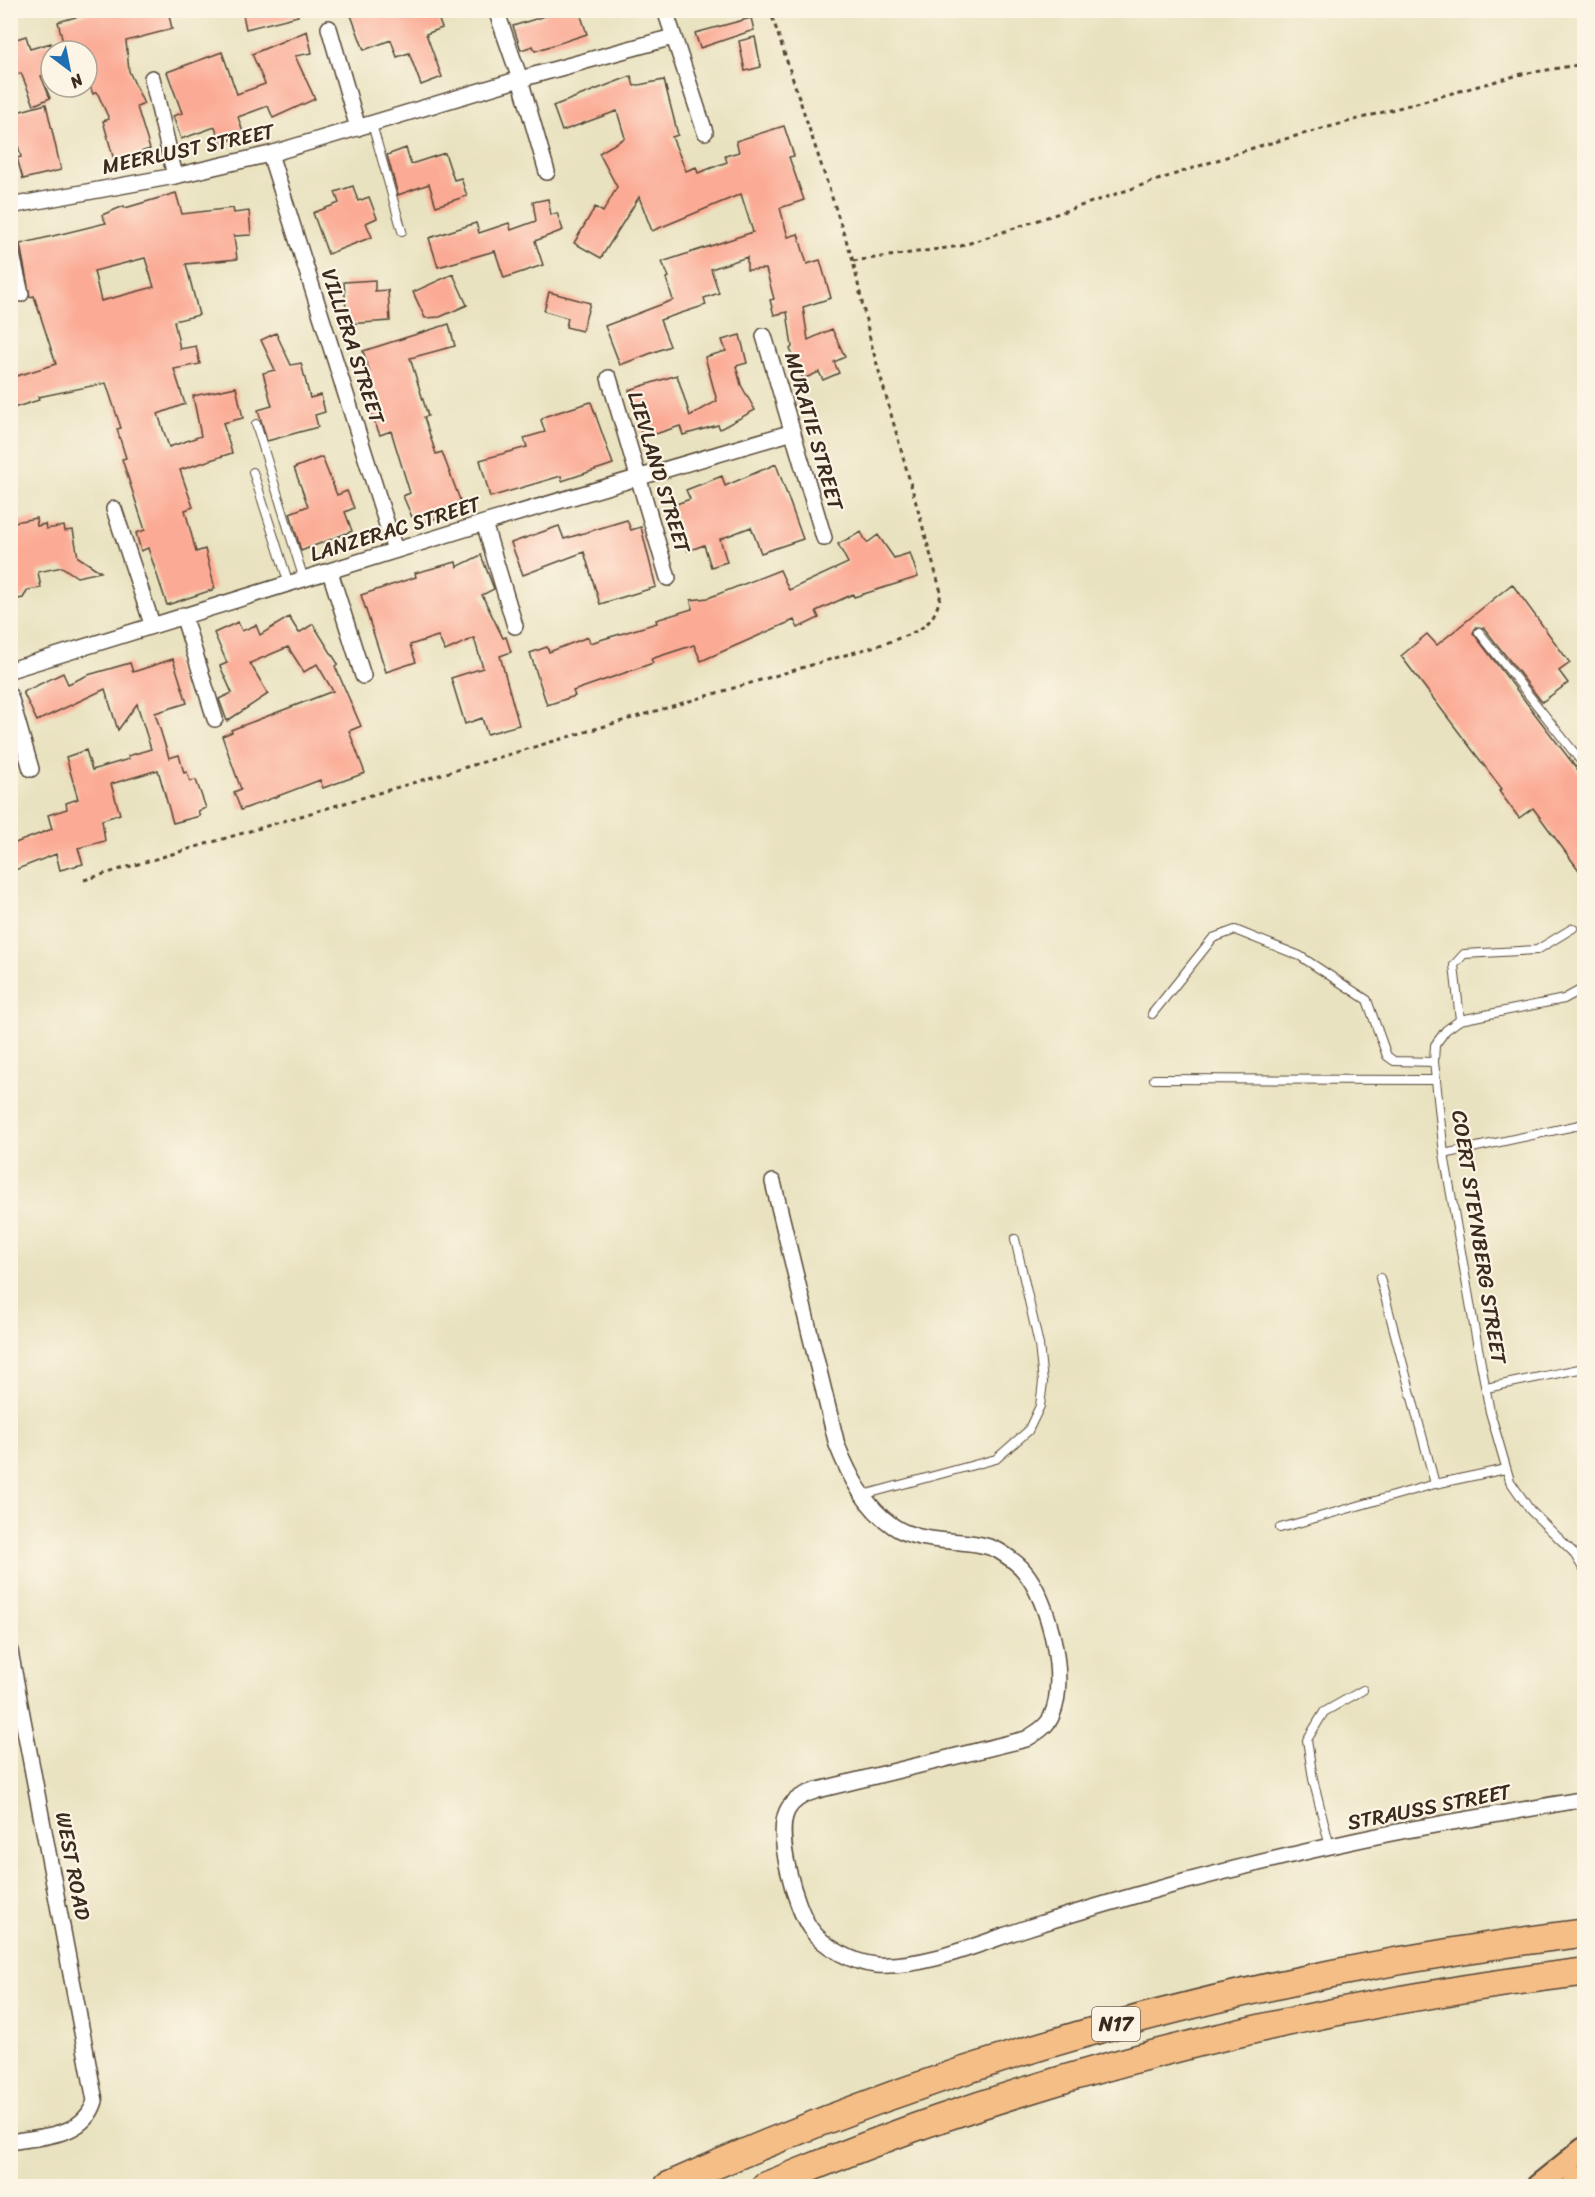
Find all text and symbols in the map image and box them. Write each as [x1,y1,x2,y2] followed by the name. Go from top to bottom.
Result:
[39,39,99,99] north arrow
[64,66,90,97] text: N
[98,112,279,186] street label: MEERLUST STREET
[310,264,397,430] street label: VILLIERA STREET
[773,347,855,516] street label: MURATIE STREET
[616,386,702,559] street label: LIEVLAND STREET
[305,485,486,573] street label: LANZERAC STREET
[1440,1108,1518,1368] street label: COERT STEYNBERG STREET
[1344,1772,1515,1841] street label: STRAUSS STREET
[44,1809,102,1924] street label: WEST ROAD
[1092,2007,1140,2041] road number: N17

